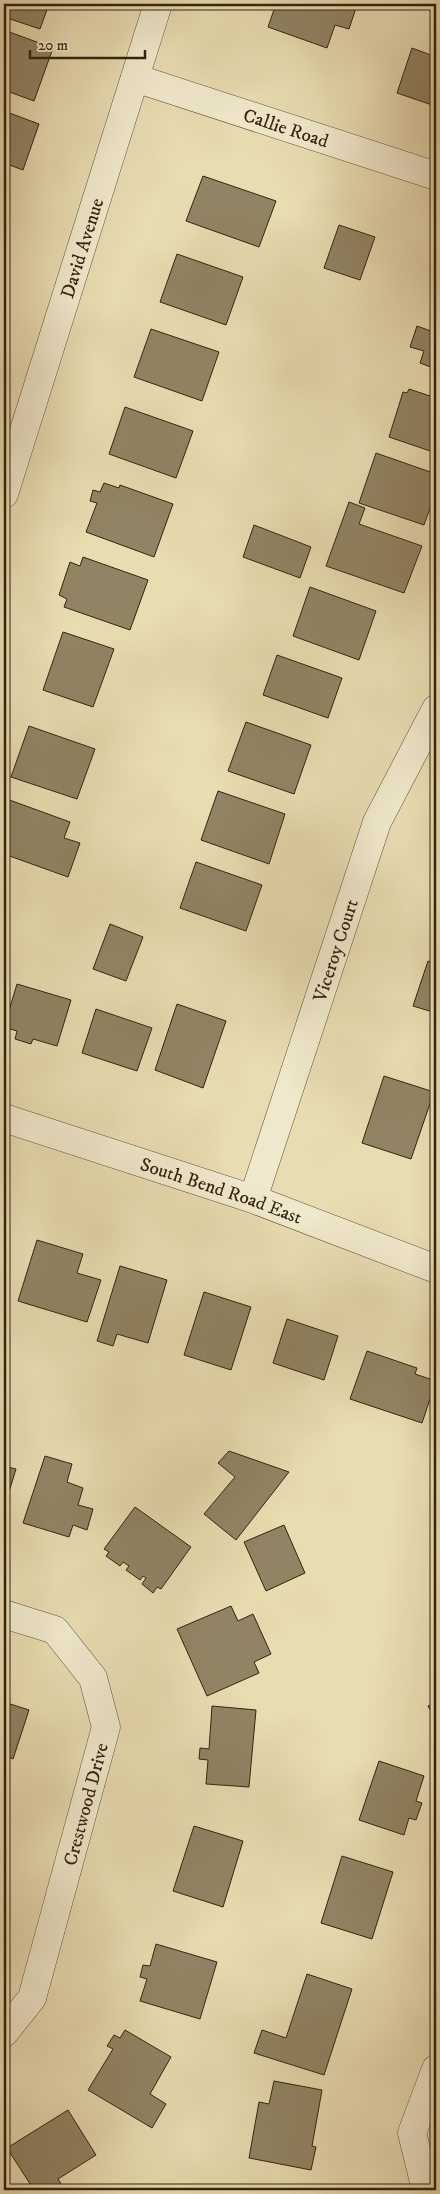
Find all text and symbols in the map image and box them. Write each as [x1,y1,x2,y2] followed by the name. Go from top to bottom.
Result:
[30,28,145,60] scale bar
[38,36,68,55] text: 20 m
[240,104,332,153] street label: Callie Road
[56,195,109,301] street label: David Avenue
[308,896,364,1006] street label: Viceroy Court
[137,1153,305,1230] street label: South Bend Road East
[59,1740,114,1868] street label: Crestwood Drive

